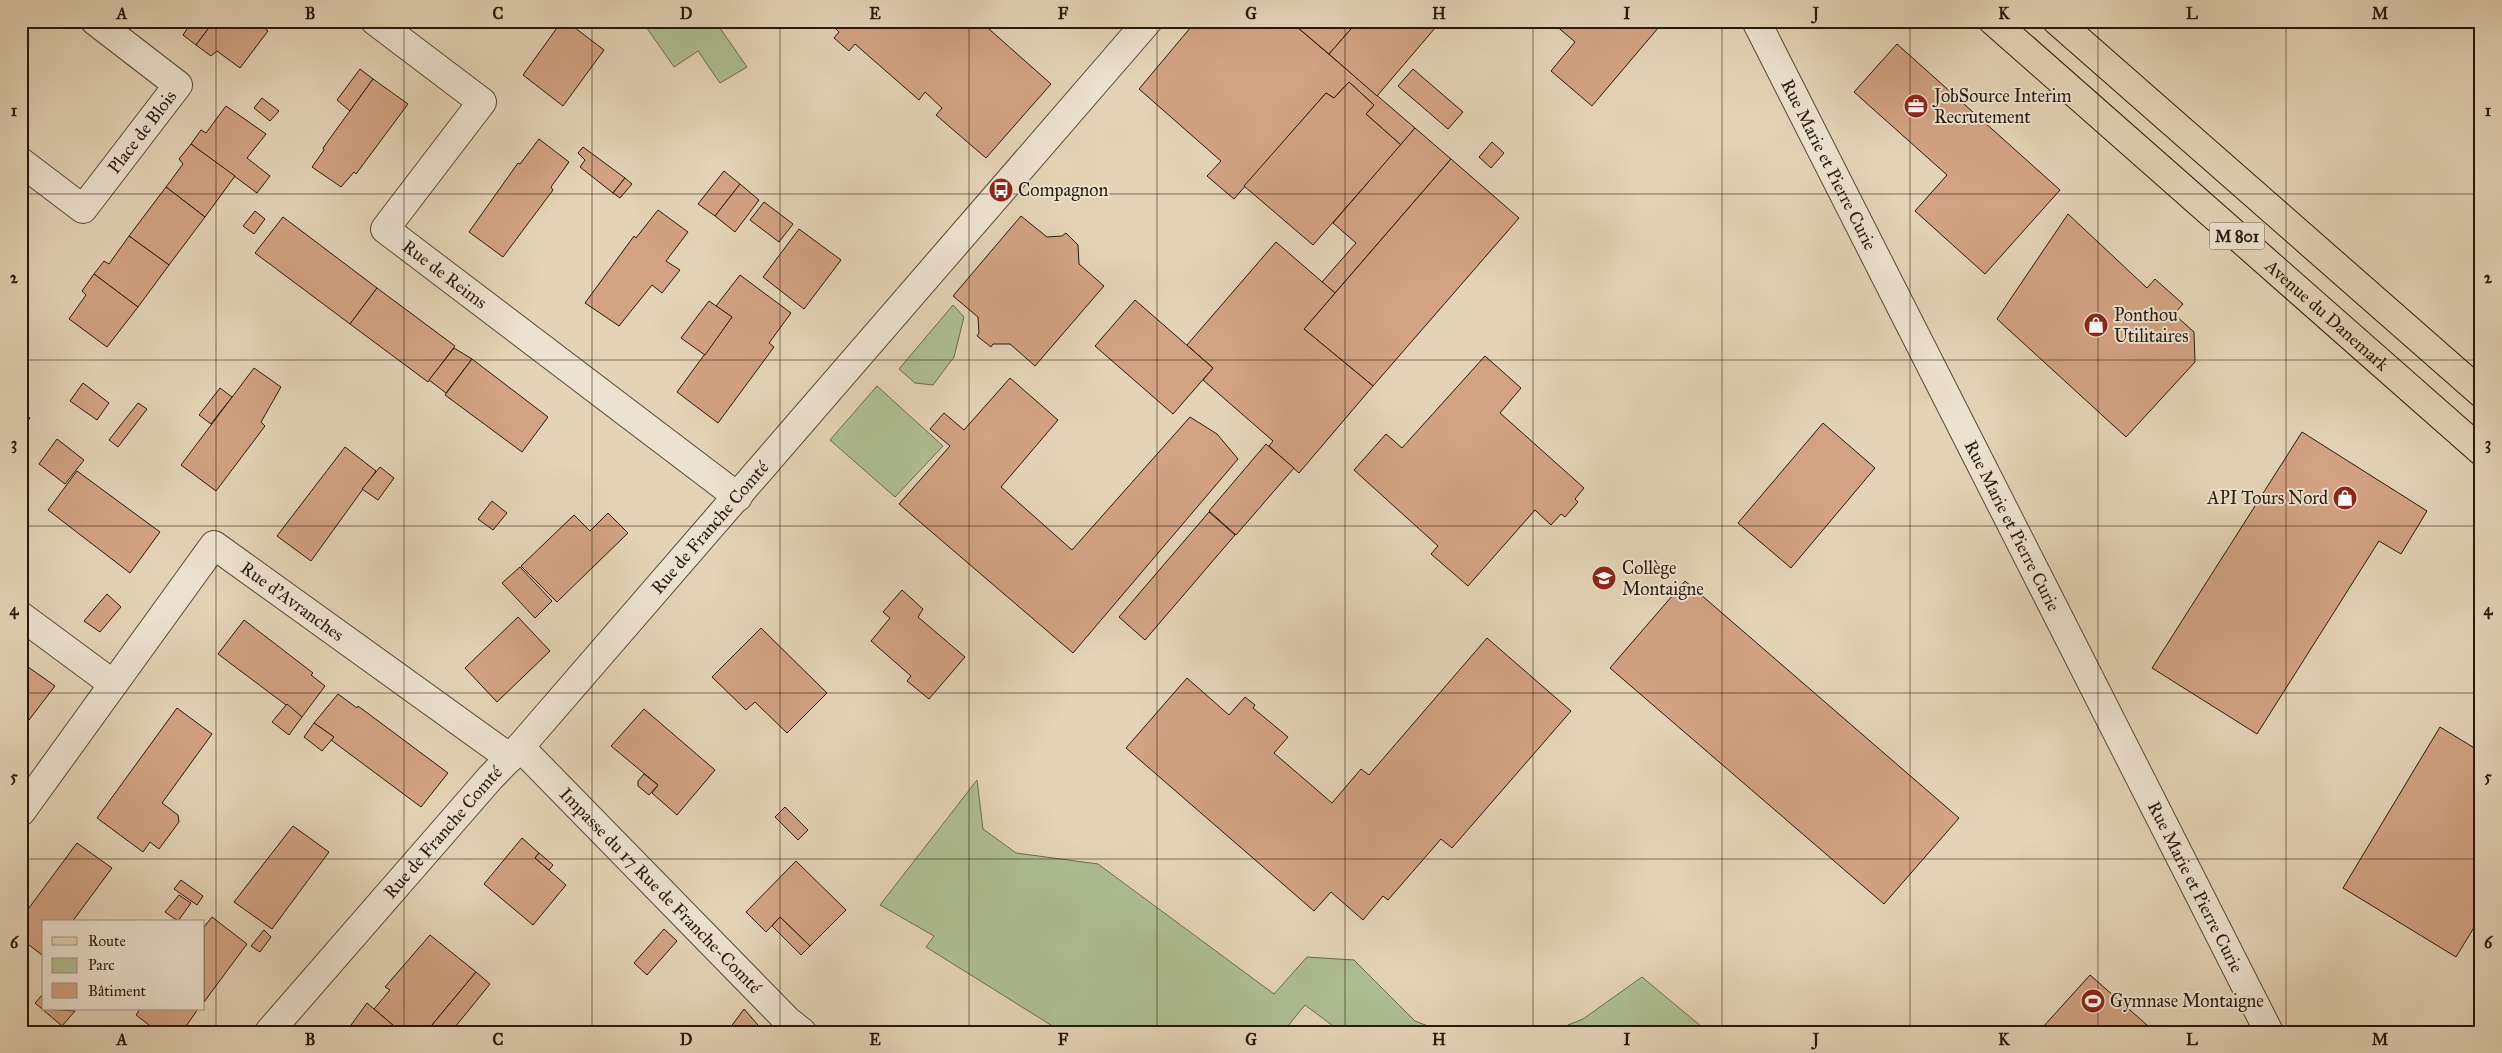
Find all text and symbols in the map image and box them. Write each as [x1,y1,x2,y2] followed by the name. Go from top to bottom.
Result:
[116,4,128,23] text: A
[305,4,315,23] text: B
[493,4,504,23] text: C
[680,4,693,23] text: D
[869,4,881,23] text: E
[1058,4,1069,23] text: F
[1245,4,1257,23] text: G
[1432,4,1446,23] text: H
[1624,4,1631,23] text: I
[1811,4,1820,24] text: J
[1998,4,2010,23] text: K
[2186,4,2198,23] text: L
[2372,4,2389,23] text: M
[1776,75,1881,254] street label: Rue Marie et Pierre Curie
[1932,85,2072,128] place label: JobSource Interim Recrutement
[103,86,181,178] street label: Place de Blois
[1903,93,1929,119] office icon: JobSource Interim Recrutement
[11,101,18,120] text: 1
[2485,101,2492,120] text: 1
[988,177,1014,203] bus stop icon: Compagnon
[1018,179,1108,202] place label: Compagnon
[2210,222,2264,250] road number: M 801
[398,235,491,314] street label: Rue de Reims
[2260,254,2394,376] street label: Avenue du Danemark
[10,268,19,287] text: 2
[2484,268,2493,287] text: 2
[2114,304,2188,347] place label: Ponthou Utilitaires
[2083,312,2109,338] shop icon: Ponthou Utilitaires
[11,434,17,454] text: 3
[2485,434,2491,454] text: 3
[1960,437,2065,615] street label: Rue Marie et Pierre Curie
[646,456,774,599] street label: Rue de Franche Comté
[2332,485,2358,511] shop icon: API Tours Nord
[2206,487,2328,509] place label: API Tours Nord
[236,557,348,646] street label: Rue d'Avranches
[1622,557,1704,601] place label: Collège Montaigne
[1591,565,1617,591] school or university icon: Collège Montaigne
[10,600,20,620] text: 4
[2484,600,2494,620] text: 4
[379,761,507,903] street label: Rue de Franche Comté
[10,767,18,786] text: 5
[2484,767,2492,786] text: 5
[555,783,766,999] street label: Impasse du 17 Rue de Franche-Comté
[2143,798,2248,976] street label: Rue Marie et Pierre Curie
[42,920,205,1010] legend
[88,932,126,950] text: Route
[10,933,19,952] text: 6
[2484,933,2493,952] text: 6
[88,956,115,974] text: Parc
[88,982,147,1000] text: Bâtiment
[2080,988,2106,1014] sports icon: Gymnase Montaigne
[2110,990,2264,1013] place label: Gymnase Montaigne
[116,1030,128,1049] text: A
[305,1030,315,1049] text: B
[493,1030,504,1049] text: C
[680,1030,693,1049] text: D
[869,1030,881,1049] text: E
[1058,1030,1069,1049] text: F
[1245,1030,1257,1049] text: G
[1432,1030,1446,1049] text: H
[1624,1030,1631,1049] text: I
[1811,1030,1820,1050] text: J
[1998,1030,2010,1049] text: K
[2186,1030,2198,1049] text: L
[2372,1030,2389,1049] text: M

